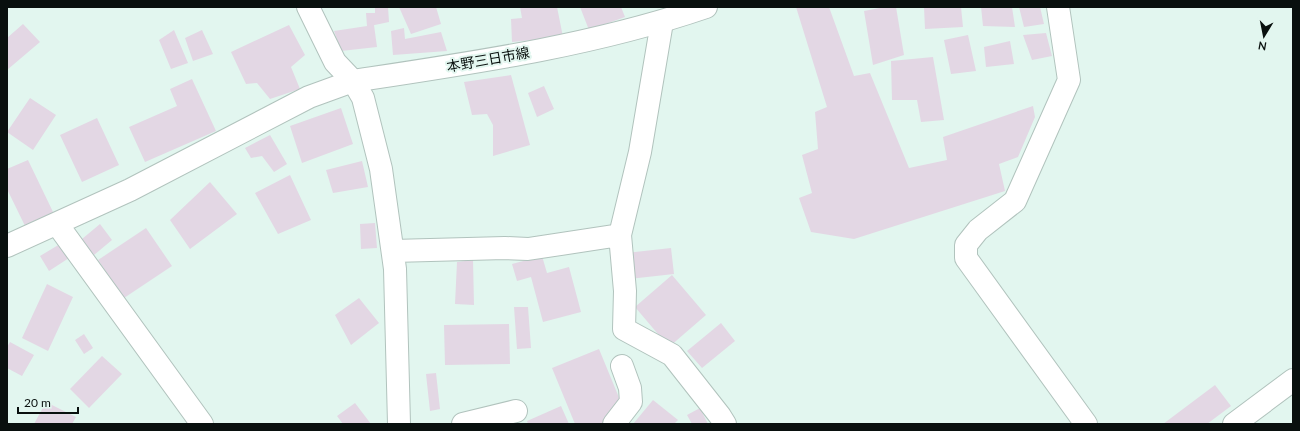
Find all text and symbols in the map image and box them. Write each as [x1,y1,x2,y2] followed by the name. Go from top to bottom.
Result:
[1244,16,1284,56] north arrow
[1257,39,1267,53] text: N
[445,43,531,75] street label: 本野三日市線
[18,389,78,415] scale bar
[24,395,51,410] text: 20 m

